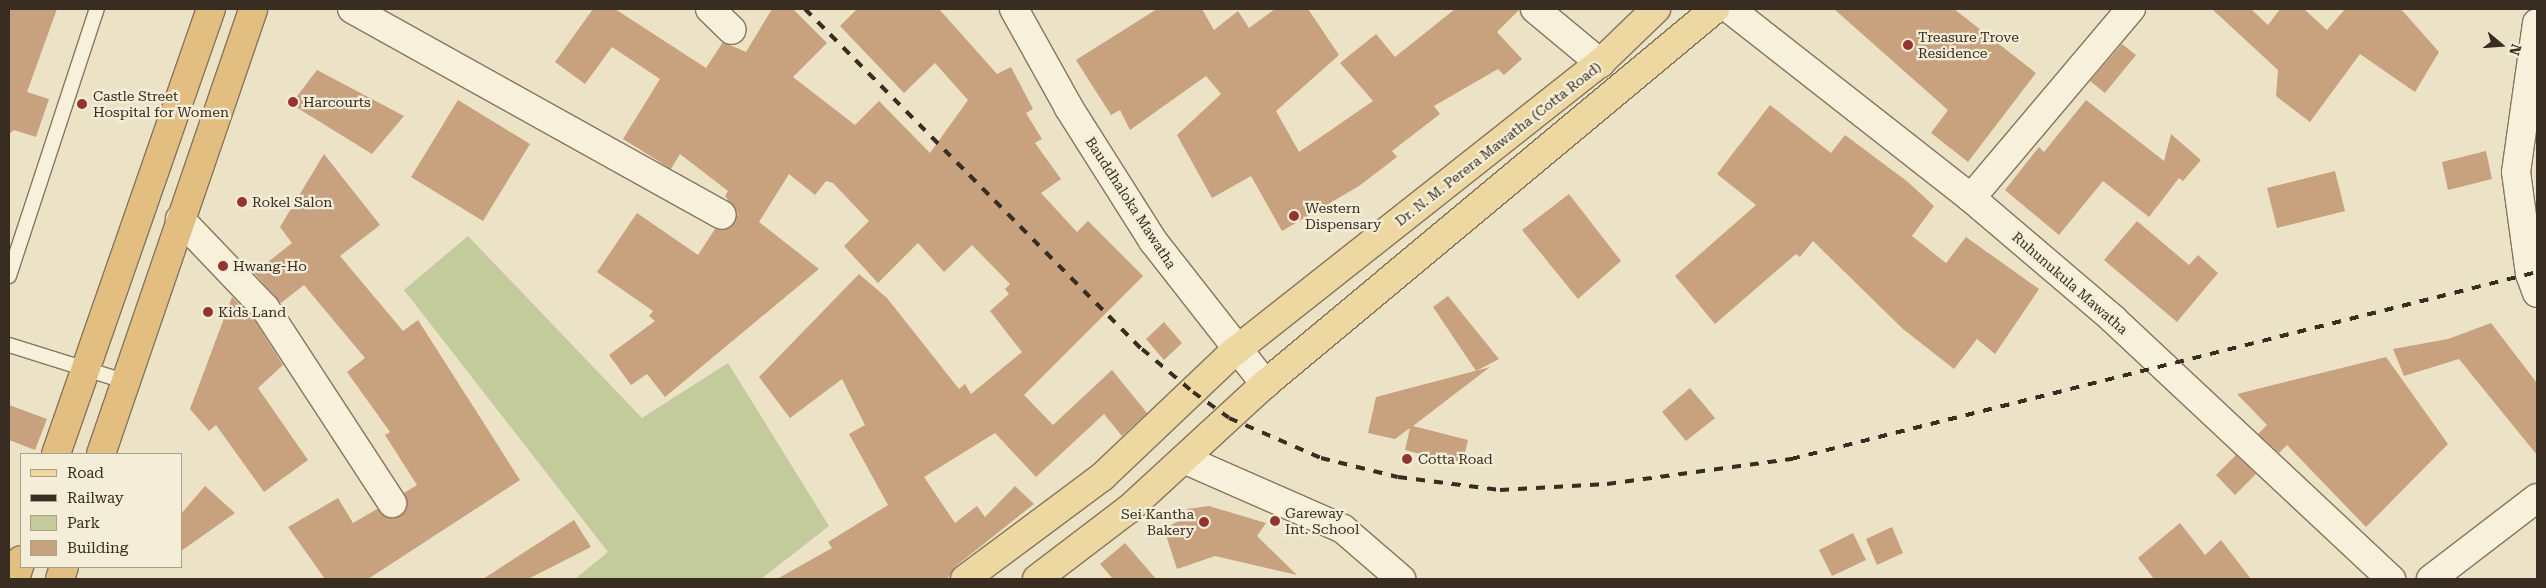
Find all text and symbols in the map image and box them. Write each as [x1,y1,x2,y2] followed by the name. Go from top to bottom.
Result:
[2476,20,2526,70] north arrow
[1918,29,2019,62] place label: Treasure Trove Residence
[1902,39,1914,51] marker: Treasure Trove Residence
[2506,42,2525,57] text: N
[1392,58,1604,230] street label: Dr. N. M. Perera Mawatha (Cotta Road)
[93,88,229,120] place label: Castle Street Hospital for Women
[303,94,371,110] place label: Harcourts
[287,96,299,108] marker: Harcourts
[75,97,89,111] marker: Castle Street Hospital for Women
[1082,134,1180,272] street label: Bauddhaloka Mawatha
[252,194,332,210] place label: Rokel Salon
[236,196,248,208] marker: Rokel Salon
[1305,200,1381,232] place label: Western Dispensary
[1287,209,1301,223] marker: Western Dispensary
[2009,228,2131,338] street label: Ruhunukula Mawatha
[233,258,307,274] place label: Hwang-Ho
[217,260,229,272] marker: Hwang-Ho
[218,304,286,320] place label: Kids Land
[202,306,214,318] marker: Kids Land
[1418,451,1493,467] place label: Cotta Road
[1400,452,1414,466] marker: Cotta Road
[20,453,182,568] legend
[67,464,104,482] text: Road
[67,489,124,507] text: Railway
[1285,505,1359,538] place label: Gareway Int. School
[1121,506,1194,538] place label: Sei Kantha Bakery
[67,514,100,532] text: Park
[1269,515,1281,527] marker: Gareway Int. School
[1198,516,1210,528] marker: Sei Kantha Bakery
[67,539,128,557] text: Building

